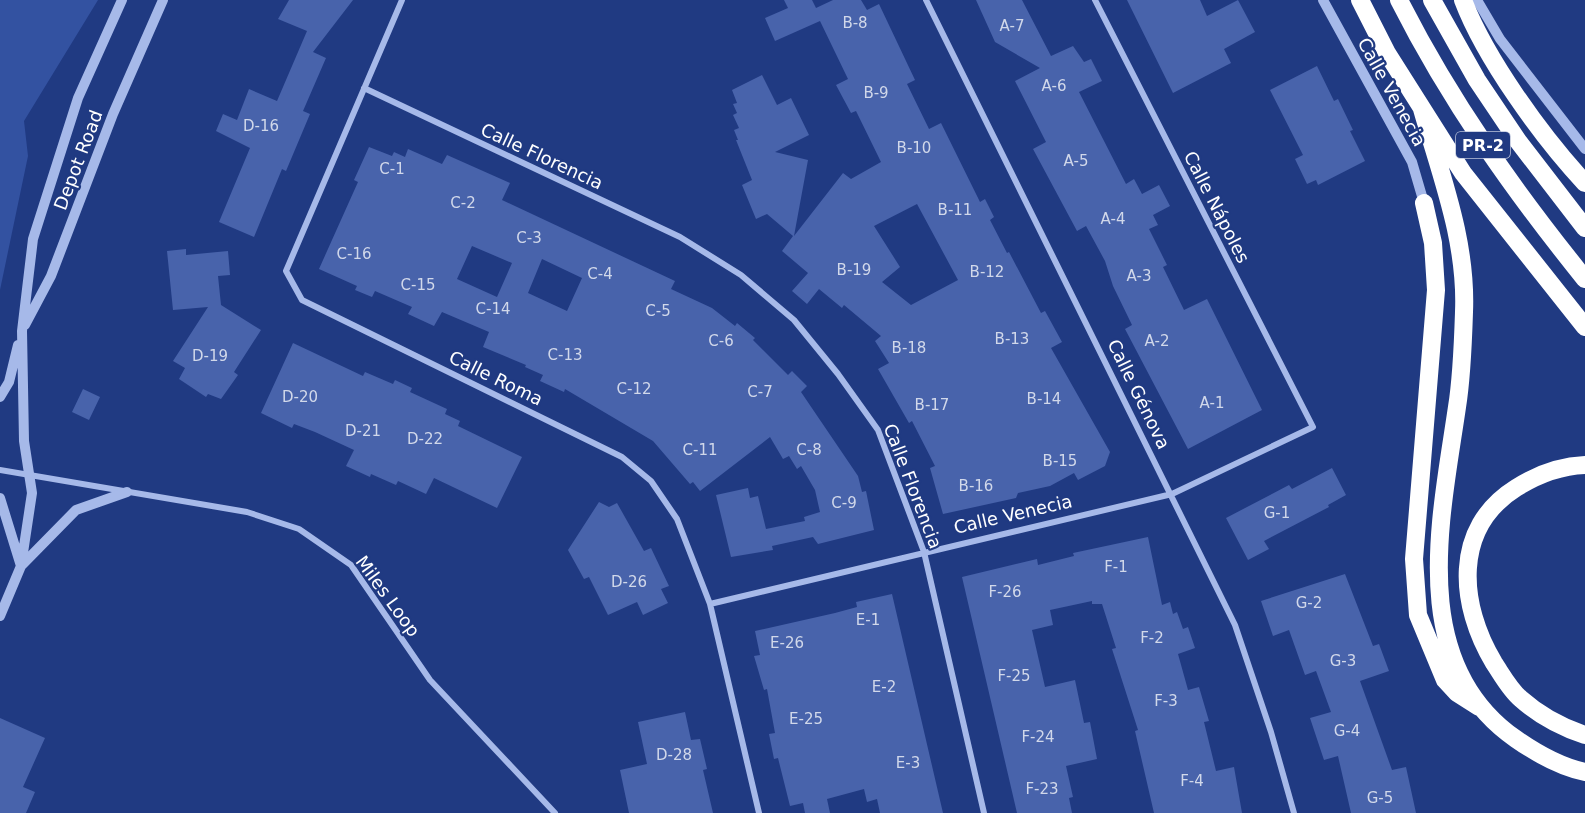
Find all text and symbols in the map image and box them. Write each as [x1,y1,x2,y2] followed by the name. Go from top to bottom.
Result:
[842,14,868,32] house number: B-8
[1000,17,1024,35] house number: A-7
[1354,34,1430,150] street label: Calle Venecia
[1042,77,1066,95] house number: A-6
[863,84,889,102] house number: B-9
[49,107,107,213] street label: Depot Road
[243,117,279,135] house number: D-16
[478,119,606,193] street label: Calle Florencia
[1456,132,1510,158] road number: PR-2
[897,139,931,157] house number: B-10
[1180,148,1254,266] street label: Calle Nápoles
[1064,152,1088,170] house number: A-5
[379,160,405,178] house number: C-1
[450,194,476,212] house number: C-2
[938,201,972,219] house number: B-11
[1101,210,1125,228] house number: A-4
[516,229,542,247] house number: C-3
[337,245,371,263] house number: C-16
[837,261,871,279] house number: B-19
[970,263,1004,281] house number: B-12
[587,265,613,283] house number: C-4
[1127,267,1151,285] house number: A-3
[401,276,435,294] house number: C-15
[476,300,510,318] house number: C-14
[645,302,671,320] house number: C-5
[995,330,1029,348] house number: B-13
[708,332,734,350] house number: C-6
[1145,332,1169,350] house number: A-2
[1103,336,1175,452] street label: Calle Génova
[892,339,926,357] house number: B-18
[446,346,546,410] street label: Calle Roma
[548,346,582,364] house number: C-13
[192,347,228,365] house number: D-19
[617,380,651,398] house number: C-12
[747,383,773,401] house number: C-7
[282,388,318,406] house number: D-20
[1027,390,1061,408] house number: B-14
[1200,394,1224,412] house number: A-1
[915,396,949,414] house number: B-17
[880,421,946,551] street label: Calle Florencia
[345,422,381,440] house number: D-21
[407,430,443,448] house number: D-22
[683,441,717,459] house number: C-11
[796,441,822,459] house number: C-8
[1043,452,1077,470] house number: B-15
[959,477,993,495] house number: B-16
[952,490,1074,538] street label: Calle Venecia
[831,494,857,512] house number: C-9
[1264,504,1290,522] house number: G-1
[352,551,424,641] street label: Miles Loop
[1104,558,1128,576] house number: F-1
[611,573,647,591] house number: D-26
[988,583,1022,601] house number: F-26
[1296,594,1322,612] house number: G-2
[856,611,880,629] house number: E-1
[1140,629,1164,647] house number: F-2
[770,634,804,652] house number: E-26
[1330,652,1356,670] house number: G-3
[997,667,1031,685] house number: F-25
[872,678,896,696] house number: E-2
[1154,692,1178,710] house number: F-3
[789,710,823,728] house number: E-25
[1334,722,1360,740] house number: G-4
[1021,728,1055,746] house number: F-24
[656,746,692,764] house number: D-28
[896,754,920,772] house number: E-3
[1180,772,1204,790] house number: F-4
[1025,780,1059,798] house number: F-23
[1367,789,1393,807] house number: G-5

